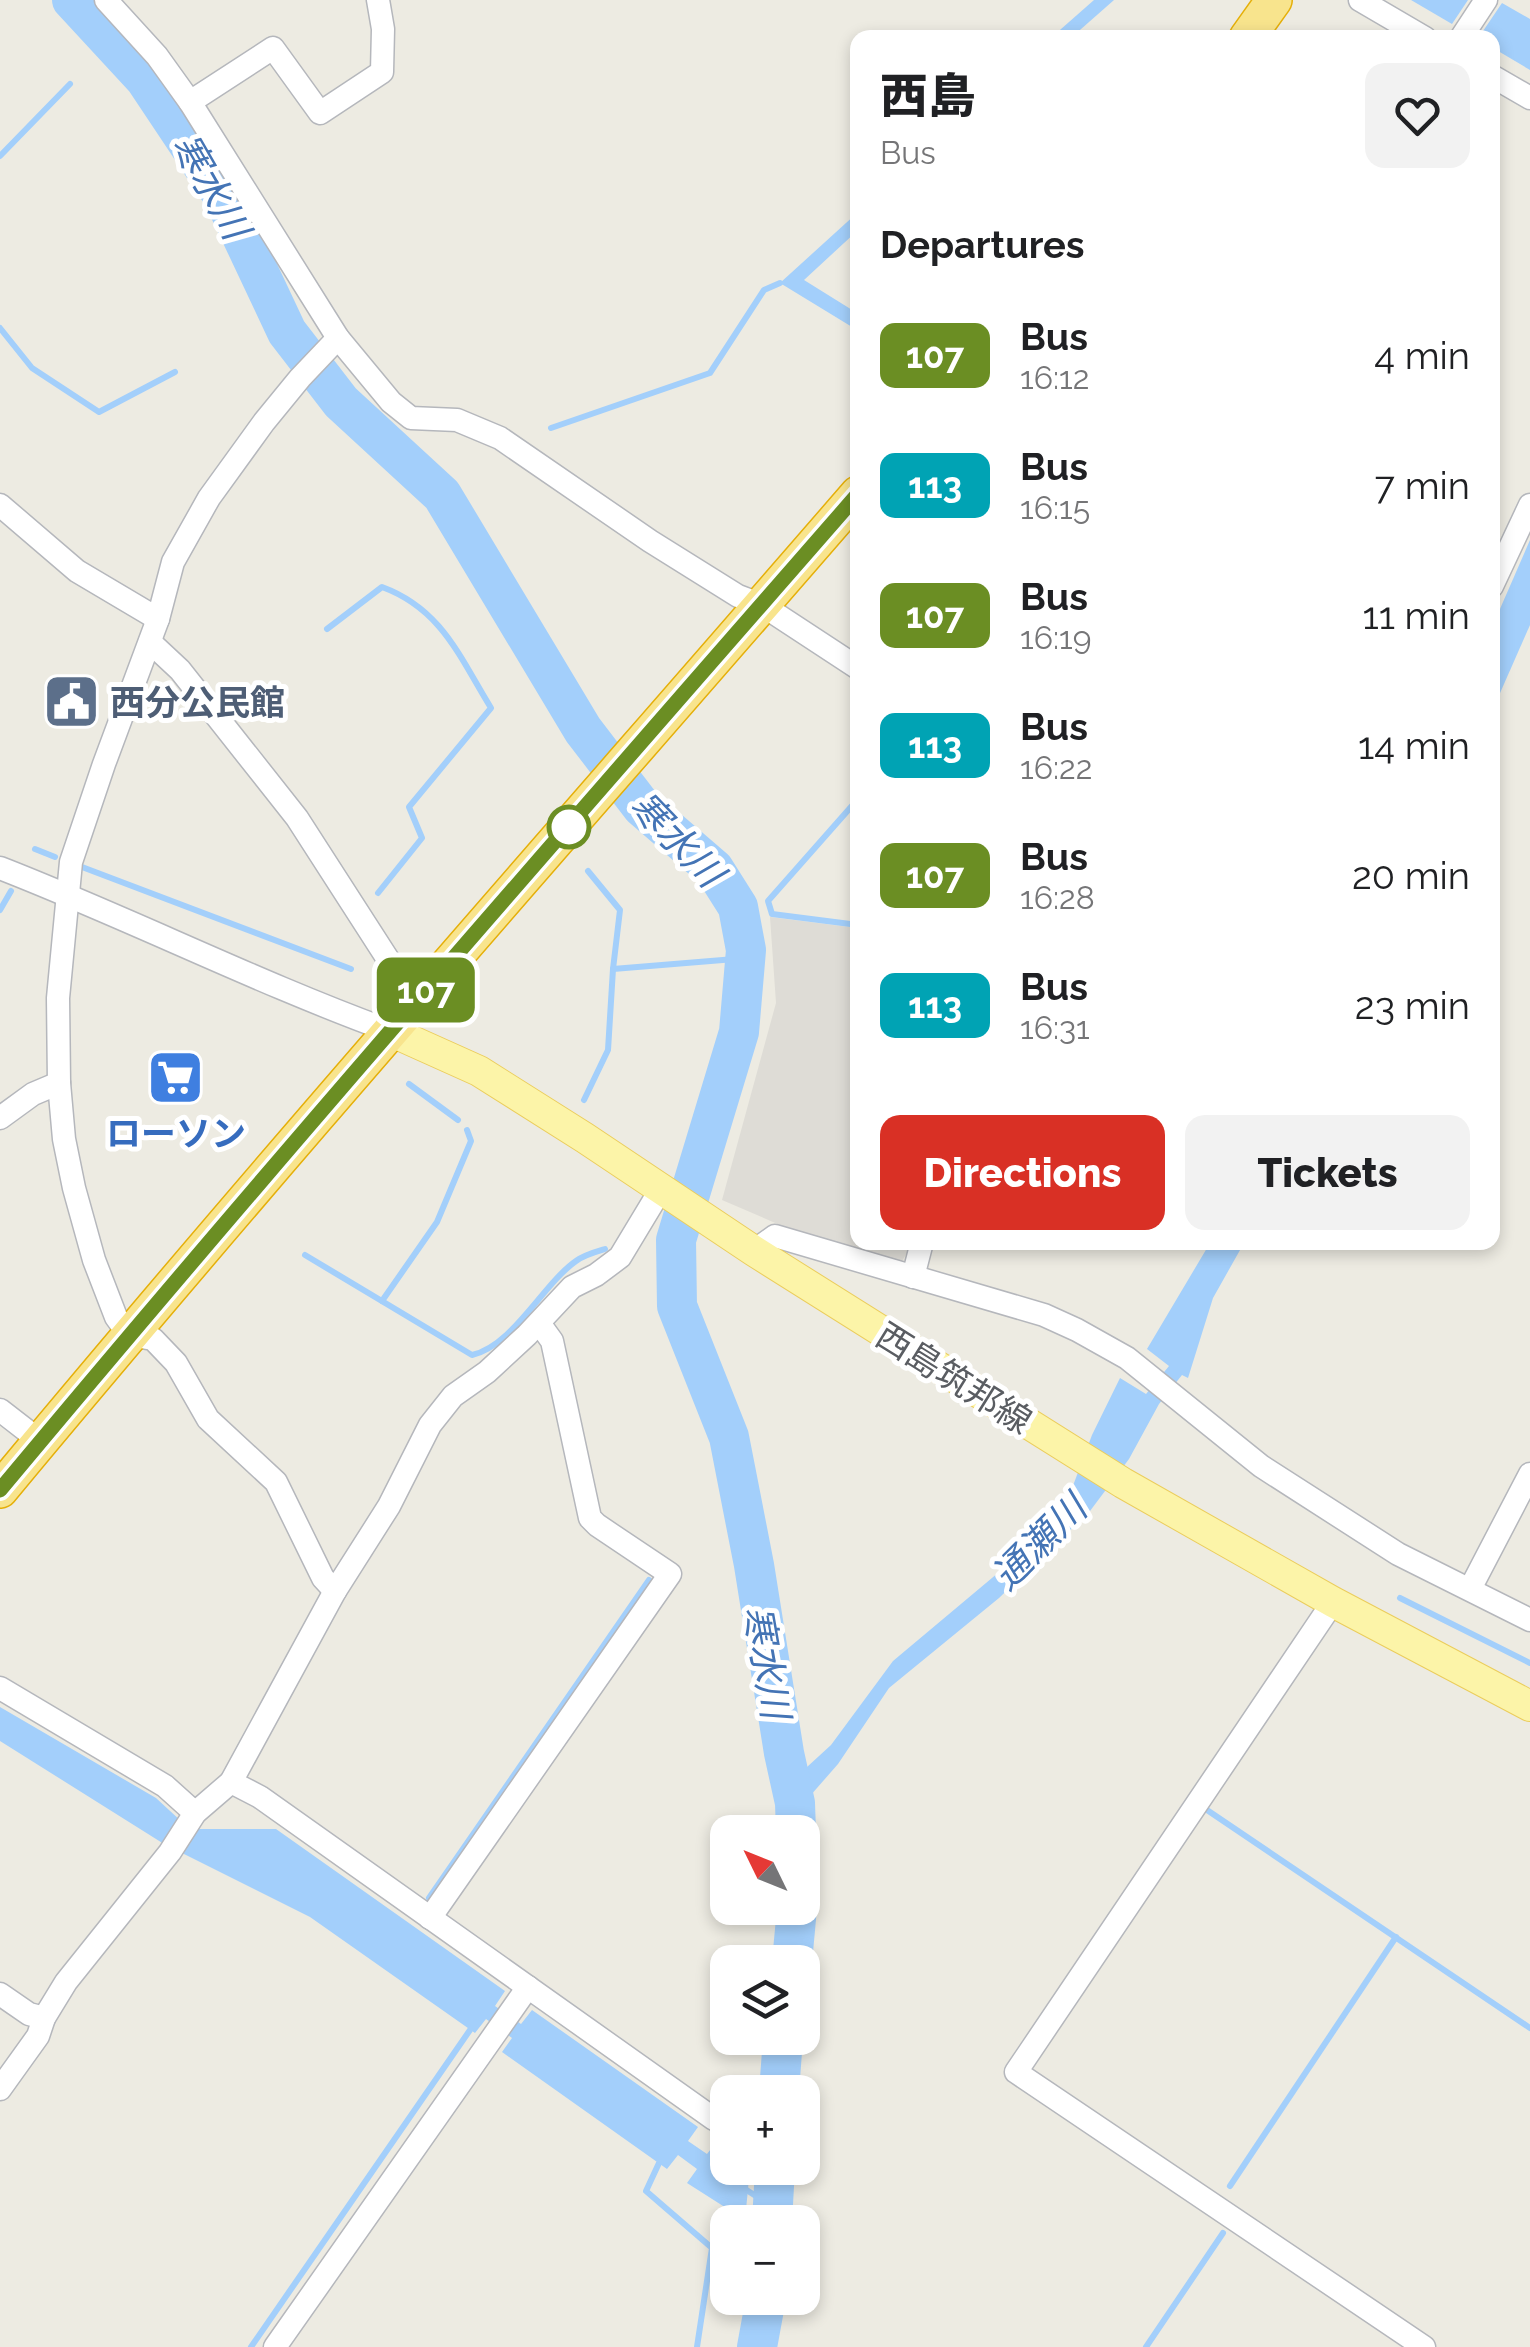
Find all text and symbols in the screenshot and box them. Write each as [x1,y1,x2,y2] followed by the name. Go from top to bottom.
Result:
[1365,63,1470,168] button: heart
[880,68,976,124] text: 西島
[163,125,261,250] water label: 寒水川
[880,134,936,171] text: Bus
[880,222,1085,267] text: Departures
[1020,314,1088,359] text: Bus
[1374,333,1470,378] text: 4 min
[906,335,964,376] text: 107
[1020,359,1089,396] text: 16:12
[1020,444,1088,489] text: Bus
[1375,463,1470,508] text: 7 min
[908,465,962,506] text: 113
[1020,489,1090,526] text: 16:15
[1020,574,1088,619] text: Bus
[1362,593,1470,638] text: 11 min
[906,595,964,636] text: 107
[1020,619,1091,656] text: 16:19
[41,672,101,732] public building icon: 西分公民館
[110,682,285,723] place label: 西分公民館
[1020,704,1088,749] text: Bus
[1358,723,1470,768] text: 14 min
[908,725,962,766] text: 113
[1020,749,1092,786] text: 16:22
[621,782,736,899] water label: 寒水川
[548,806,590,848] unlabelled marker
[1020,834,1088,879] text: Bus
[1352,853,1470,898] text: 20 min
[906,855,964,896] text: 107
[1020,879,1095,916] text: 16:28
[368,958,484,1022] line badge: 107
[1020,964,1088,1009] text: Bus
[397,970,455,1011] text: 107
[1355,983,1470,1028] text: 23 min
[908,985,962,1026] text: 113
[1020,1009,1090,1046] text: 16:31
[146,1047,206,1107] supermarket icon: ローソン
[106,1113,246,1154] place label: ローソン
[880,1115,1165,1230] button: Directions
[1185,1115,1470,1230] button: Tickets
[869,1314,1039,1442] street label: 西島筑邦線
[983,1483,1098,1598] water label: 通瀬川
[735,1602,800,1726] water label: 寒水川
[710,1815,820,1925] north arrow
[710,1815,820,2315] map controls
[710,1945,820,2055] button: layers
[710,2075,820,2185] button: +
[710,2205,820,2315] button: −

